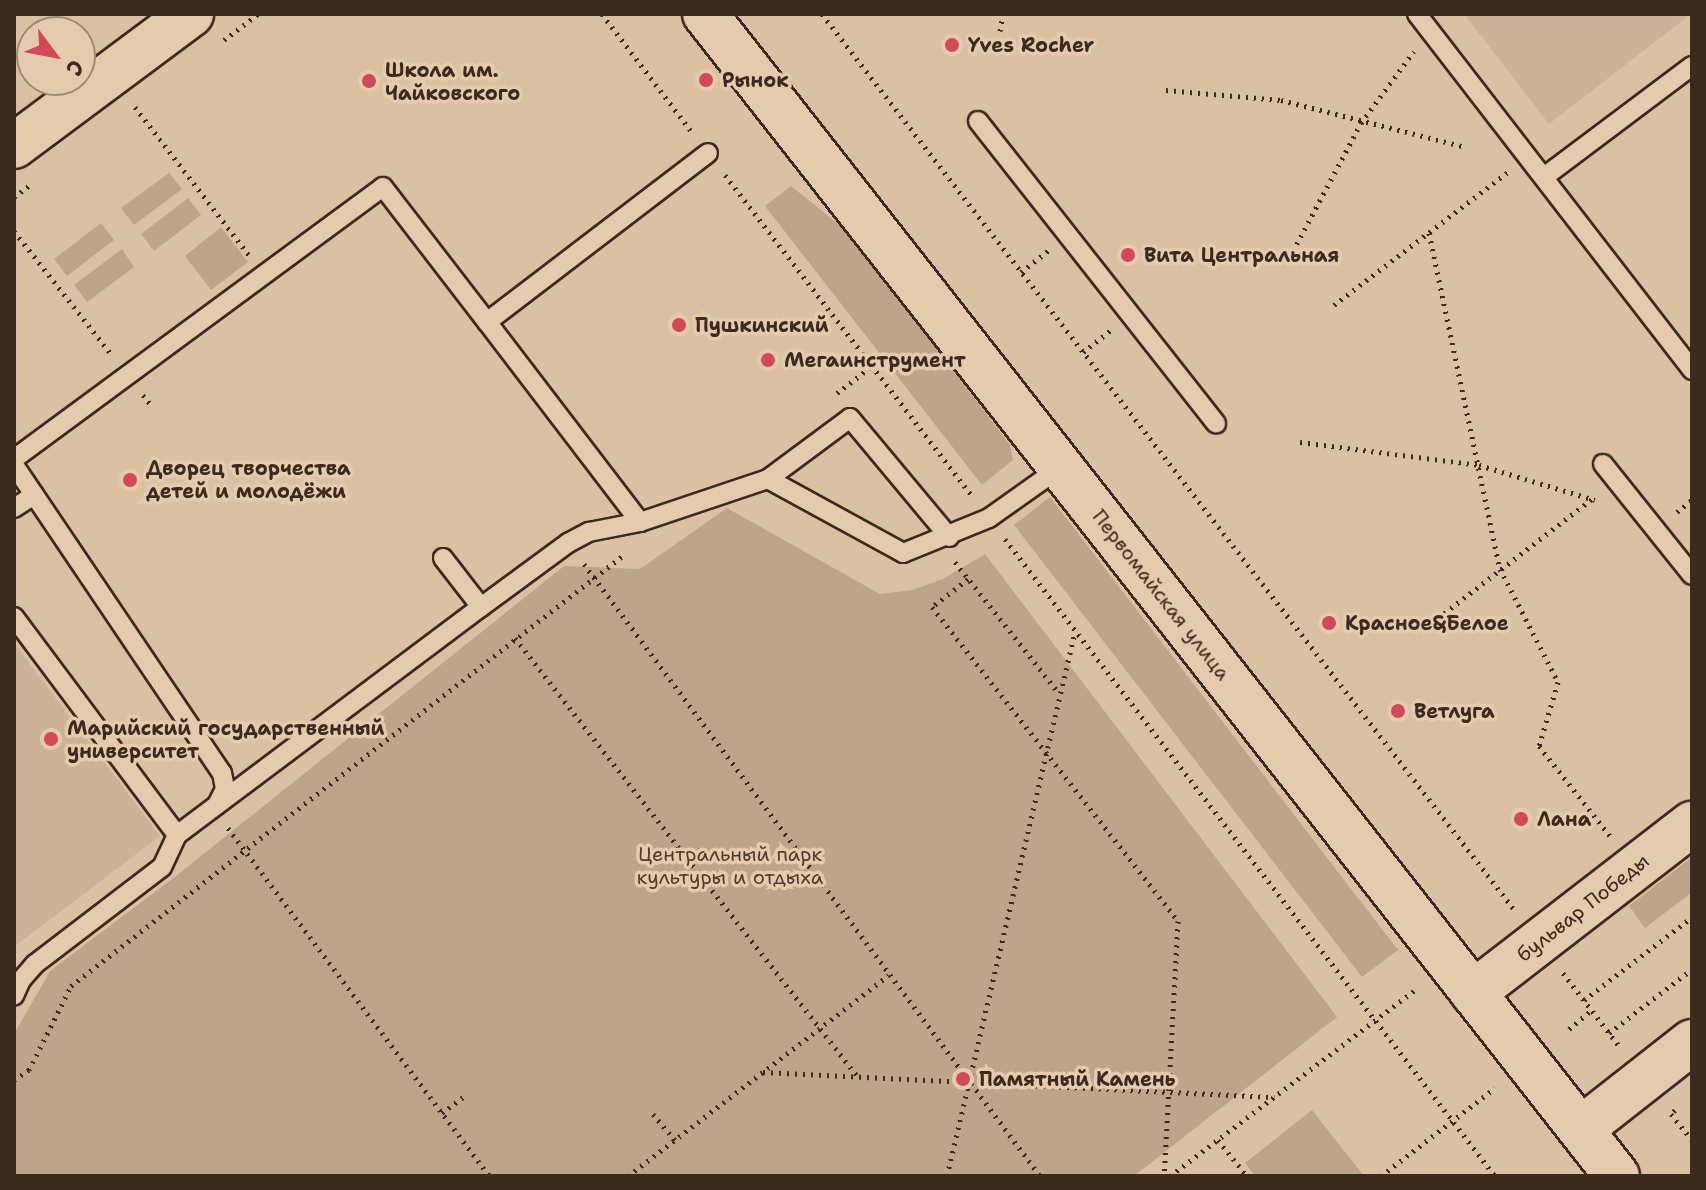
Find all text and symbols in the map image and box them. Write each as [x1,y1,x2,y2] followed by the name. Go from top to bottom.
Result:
[16,16,96,96] north arrow
[968,33,1094,57] place label: Yves Rocher
[943,36,961,54] marker: Yves Rocher
[59,55,91,81] text: С
[385,58,520,105] place label: Школа им. Чайковского
[722,68,789,92] place label: Рынок
[697,71,715,89] marker: Рынок
[360,72,378,90] marker: Школа им. Чайковского
[1144,243,1339,267] place label: Вита Центральная
[1119,246,1137,264] marker: Вита Центральная
[695,313,829,337] place label: Пушкинский
[670,316,688,334] marker: Пушкинский
[784,348,966,372] place label: Мегаинструмент
[759,351,777,369] marker: Мегаинструмент
[146,456,351,503] place label: Дворец творчества детей и молодёжи
[121,471,139,489] marker: Дворец творчества детей и молодёжи
[1087,505,1235,685] street label: Первомайская улица
[1345,611,1509,635] place label: Красное&Белое
[1320,614,1338,632] marker: Красное&Белое
[1414,699,1495,723] place label: Ветлуга
[1389,702,1407,720] marker: Ветлуга
[67,716,384,763] place label: Марийский государственный университет
[42,730,60,748] marker: Марийский государственный университет
[1537,807,1591,831] place label: Лана
[1512,810,1530,828] marker: Лана
[637,842,823,889] park label: Центральный парк культуры и отдыха
[1512,849,1654,967] street label: бульвар Победы
[979,1067,1176,1091] place label: Памятный Камень
[954,1070,972,1088] marker: Памятный Камень

